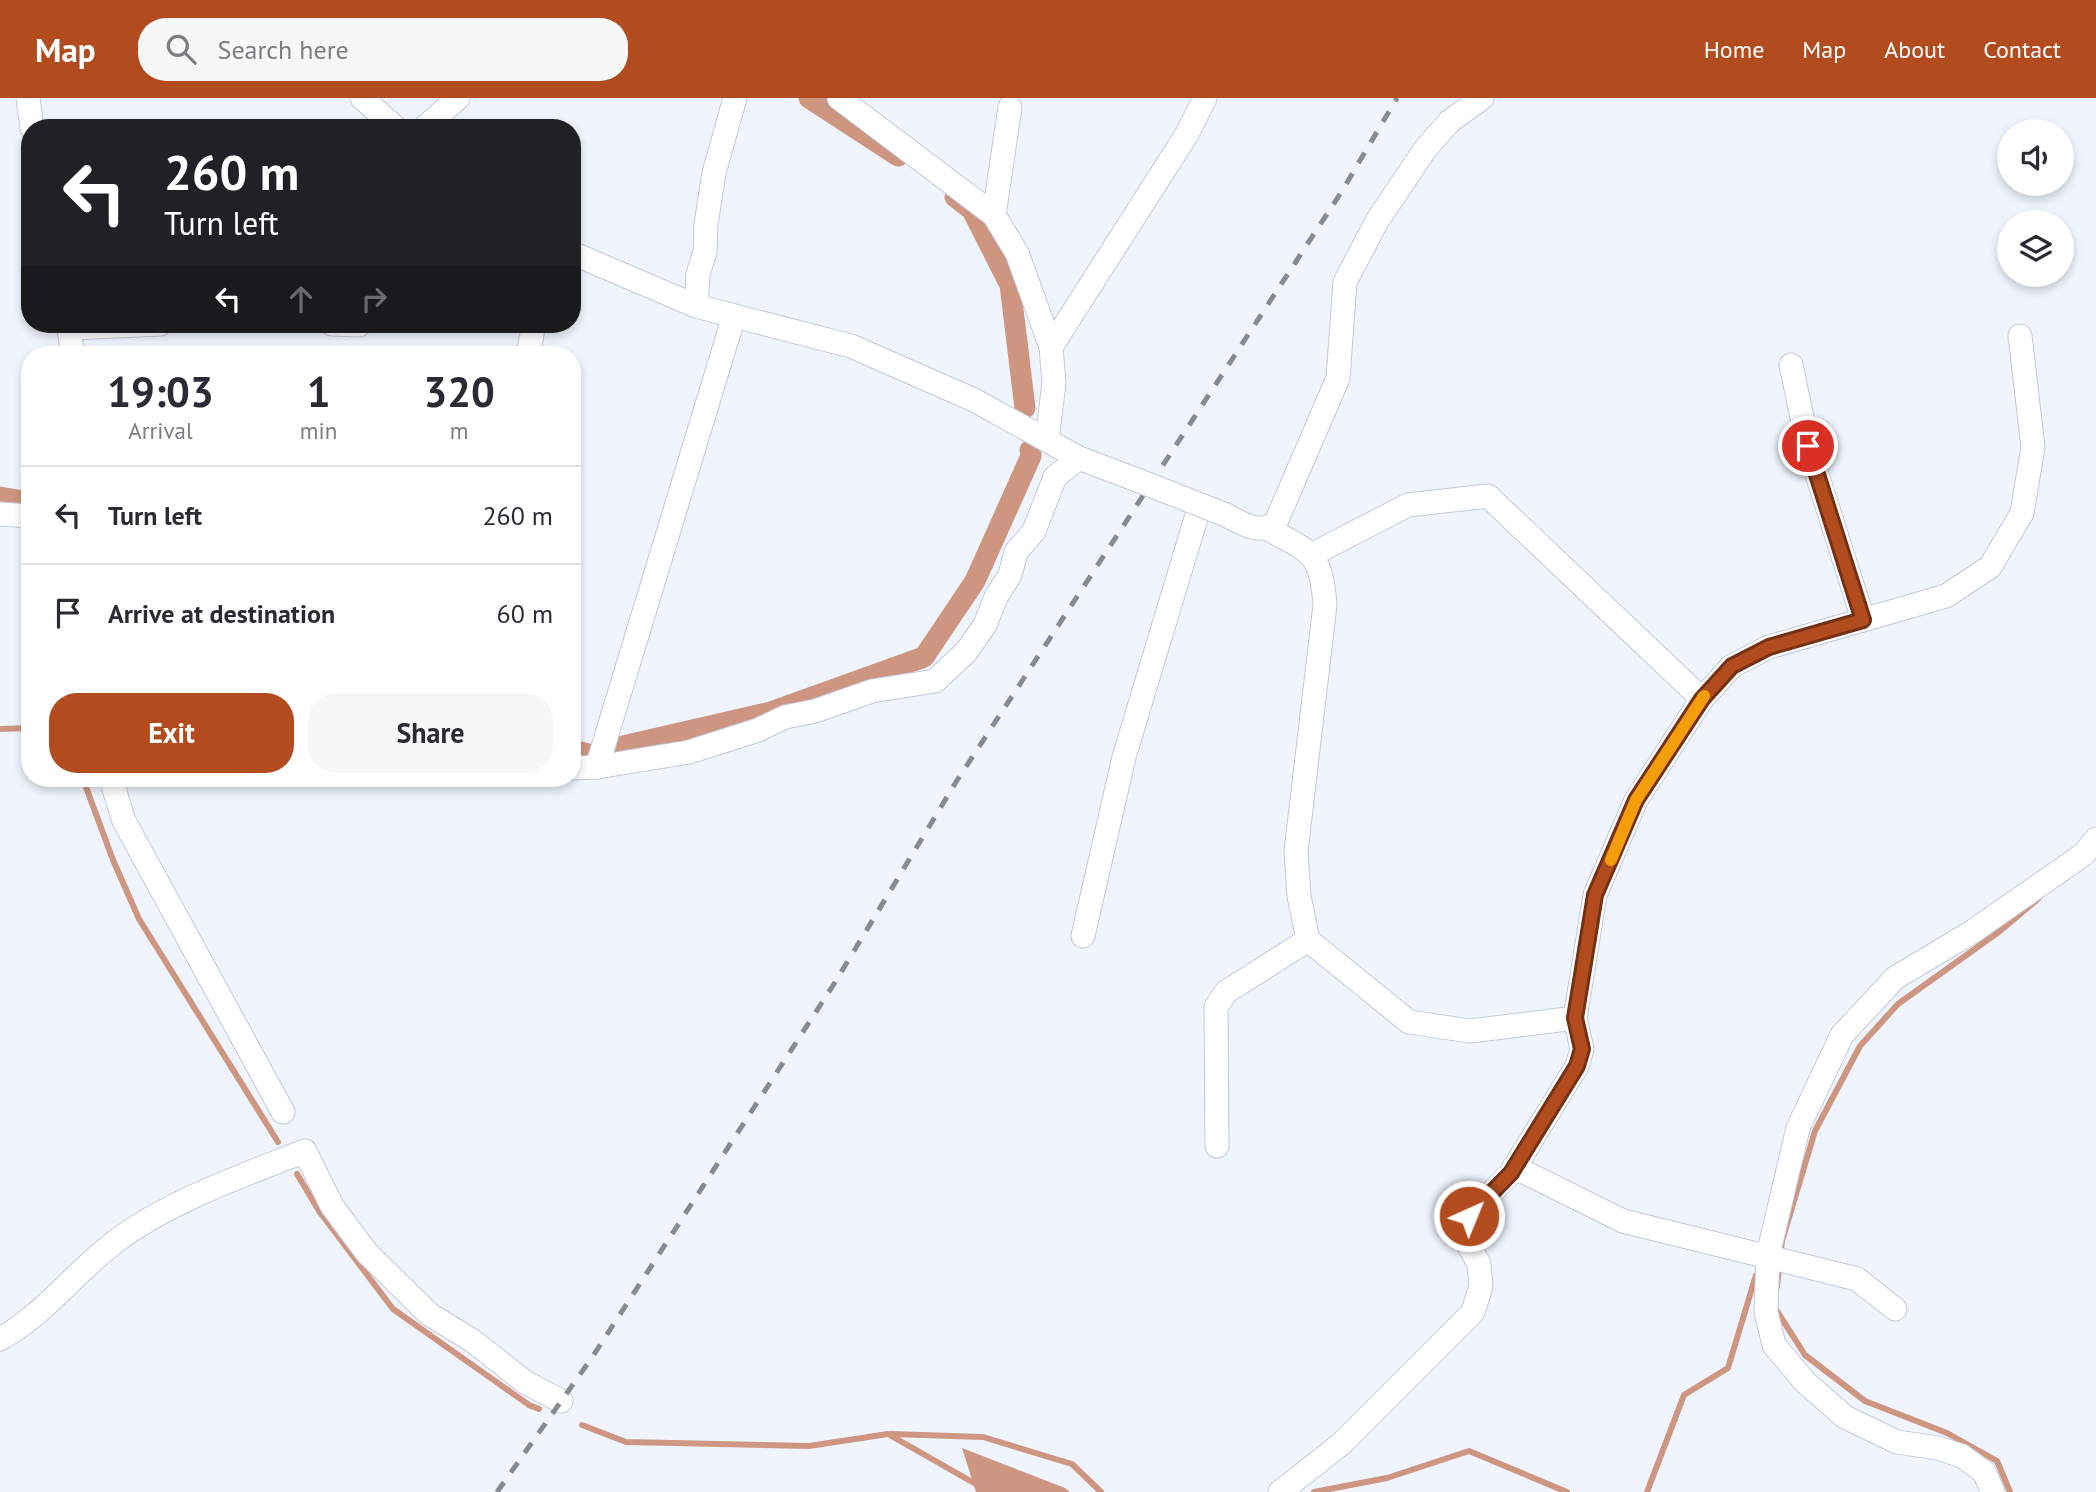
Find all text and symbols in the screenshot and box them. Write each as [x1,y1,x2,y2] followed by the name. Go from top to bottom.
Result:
[138,18,628,81] search box
[35,28,96,71] text: Map
[162,30,200,68] icon: search
[218,33,349,66] text: Search here
[1704,34,1764,65] text: Home
[1802,34,1846,65] text: Map
[1884,34,1945,65] text: About
[1983,34,2061,65] text: Contact
[1997,119,2074,287] map controls
[1997,119,2074,196] button: sound
[164,140,299,204] text: 260 m
[49,147,140,238] icon: left
[164,202,279,244] text: Turn left
[1997,210,2074,287] button: layers
[209,280,247,318] icon: left
[282,280,320,318] icon: ahead
[355,280,393,318] icon: right
[107,364,214,419] text: 19:03
[307,364,330,419] text: 1
[423,364,495,419] text: 320
[128,416,193,445] text: Arrival
[300,416,337,445] text: min
[450,416,468,445] text: m
[1778,416,1838,476] pin
[1789,427,1827,465] icon: arrive
[49,496,87,534] icon: left
[108,499,202,532] text: Turn left
[482,499,553,532] text: 260 m
[49,594,87,632] icon: arrive
[108,597,335,630] text: Arrive at destination
[497,597,553,630] text: 60 m
[49,693,294,773] button: Exit
[308,693,553,773] button: Share
[1432,1179,1506,1253] position arrow

